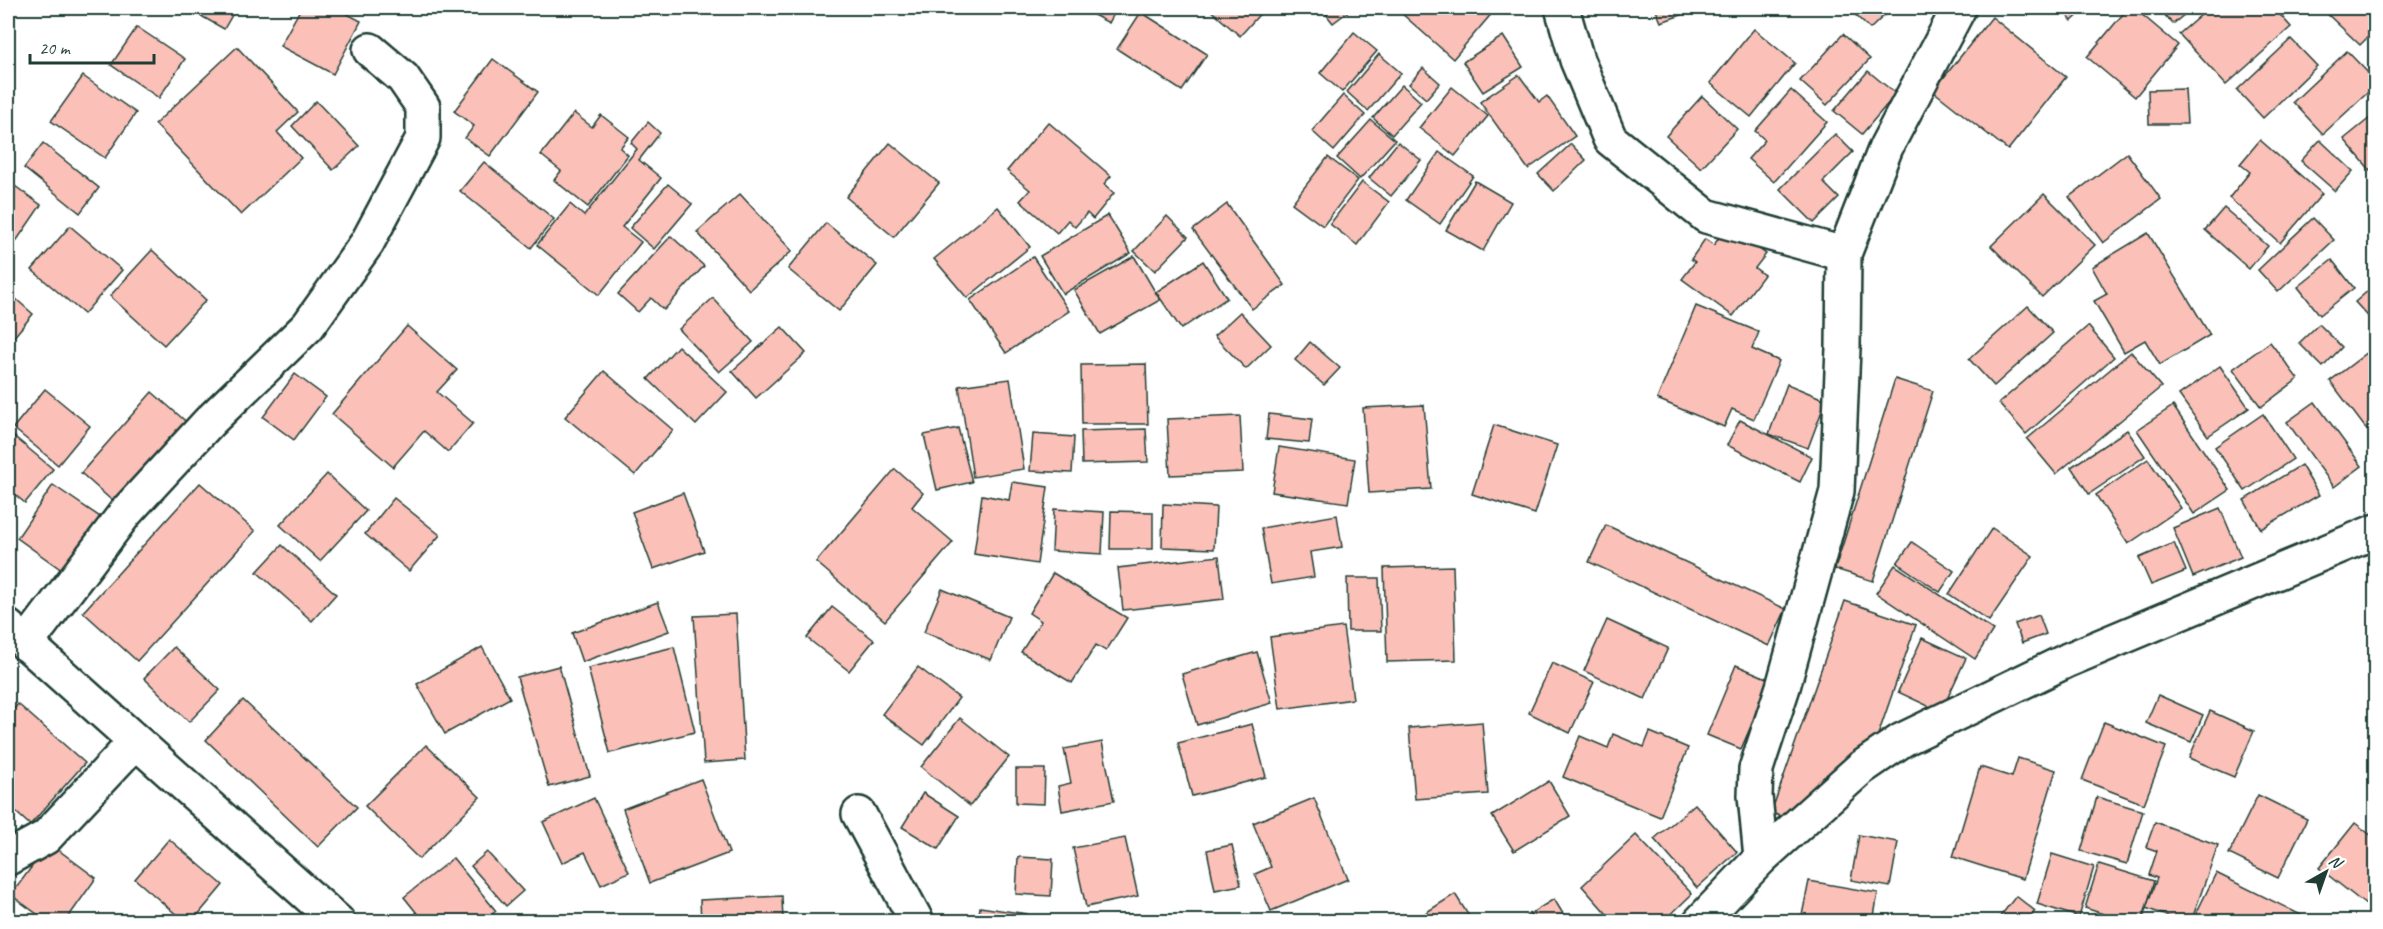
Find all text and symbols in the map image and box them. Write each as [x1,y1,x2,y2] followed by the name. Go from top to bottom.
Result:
[30,27,154,65] scale bar
[39,37,72,59] text: 20 m
[2296,842,2356,902] north arrow
[2325,850,2348,874] text: N

